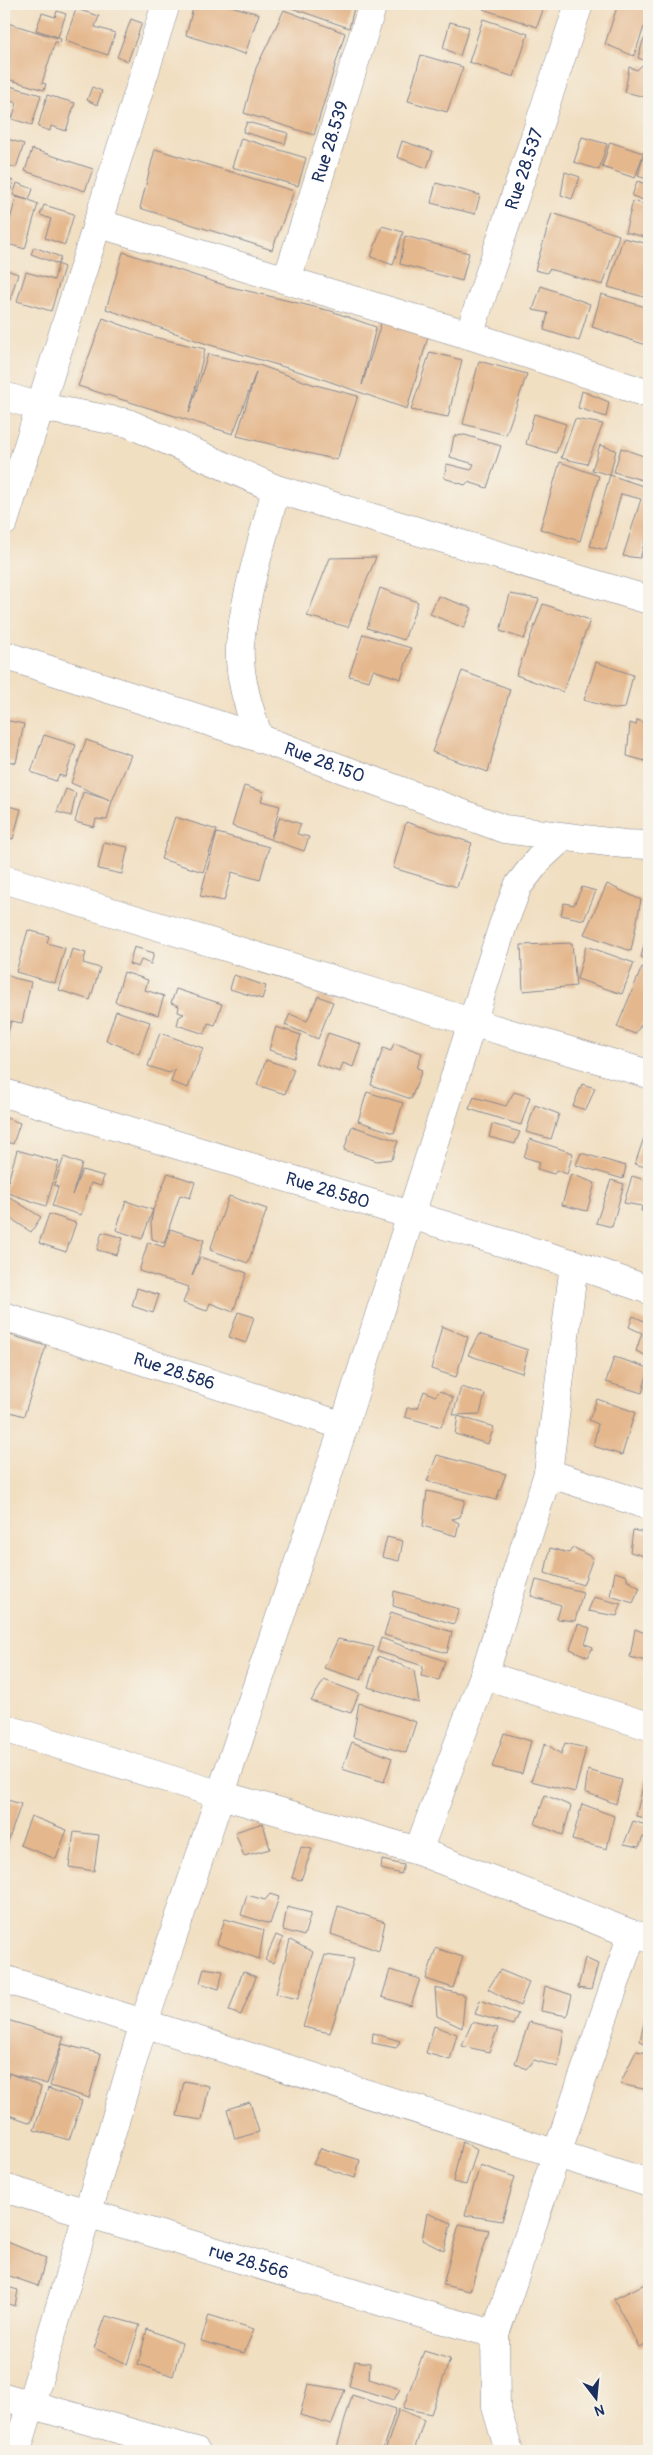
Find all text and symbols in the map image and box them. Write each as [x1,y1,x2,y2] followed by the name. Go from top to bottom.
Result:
[307,98,354,185] street label: Rue 28.539
[500,125,549,213] street label: Rue 28.537
[281,737,368,788] street label: Rue 28.150
[283,1167,372,1214] street label: Rue 28.580
[130,1348,218,1396] street label: Rue 28.586
[206,2239,292,2285] street label: rue 28.566
[570,2372,620,2422] north arrow
[593,2401,606,2419] text: N

